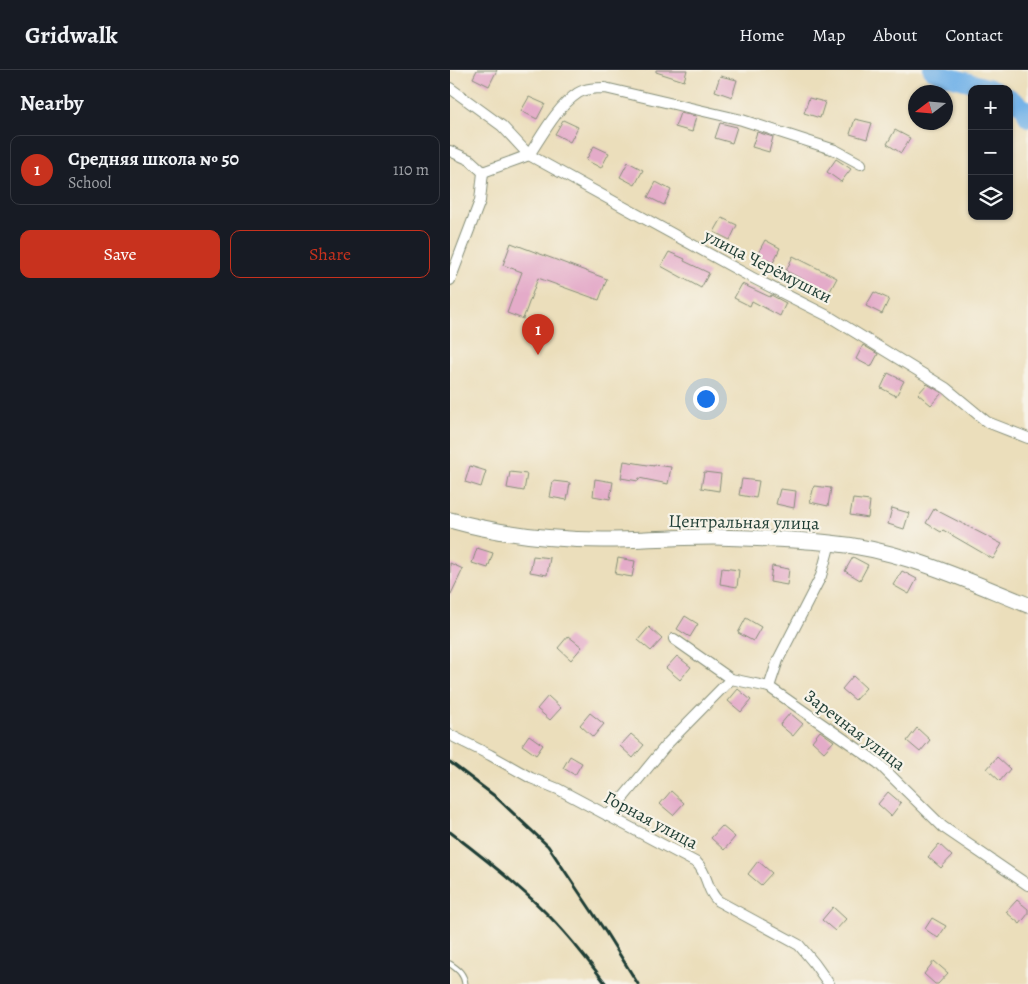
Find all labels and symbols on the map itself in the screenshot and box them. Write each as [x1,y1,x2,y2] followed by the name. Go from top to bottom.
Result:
[908,85,953,130] north arrow
[699,223,836,309] street label: улица Черёмушки
[522,314,554,355] pin: 1
[693,386,719,412] your location
[668,509,820,535] street label: Центральная улица
[799,684,911,776] street label: Заречная улица
[600,785,703,855] street label: Горная улица

